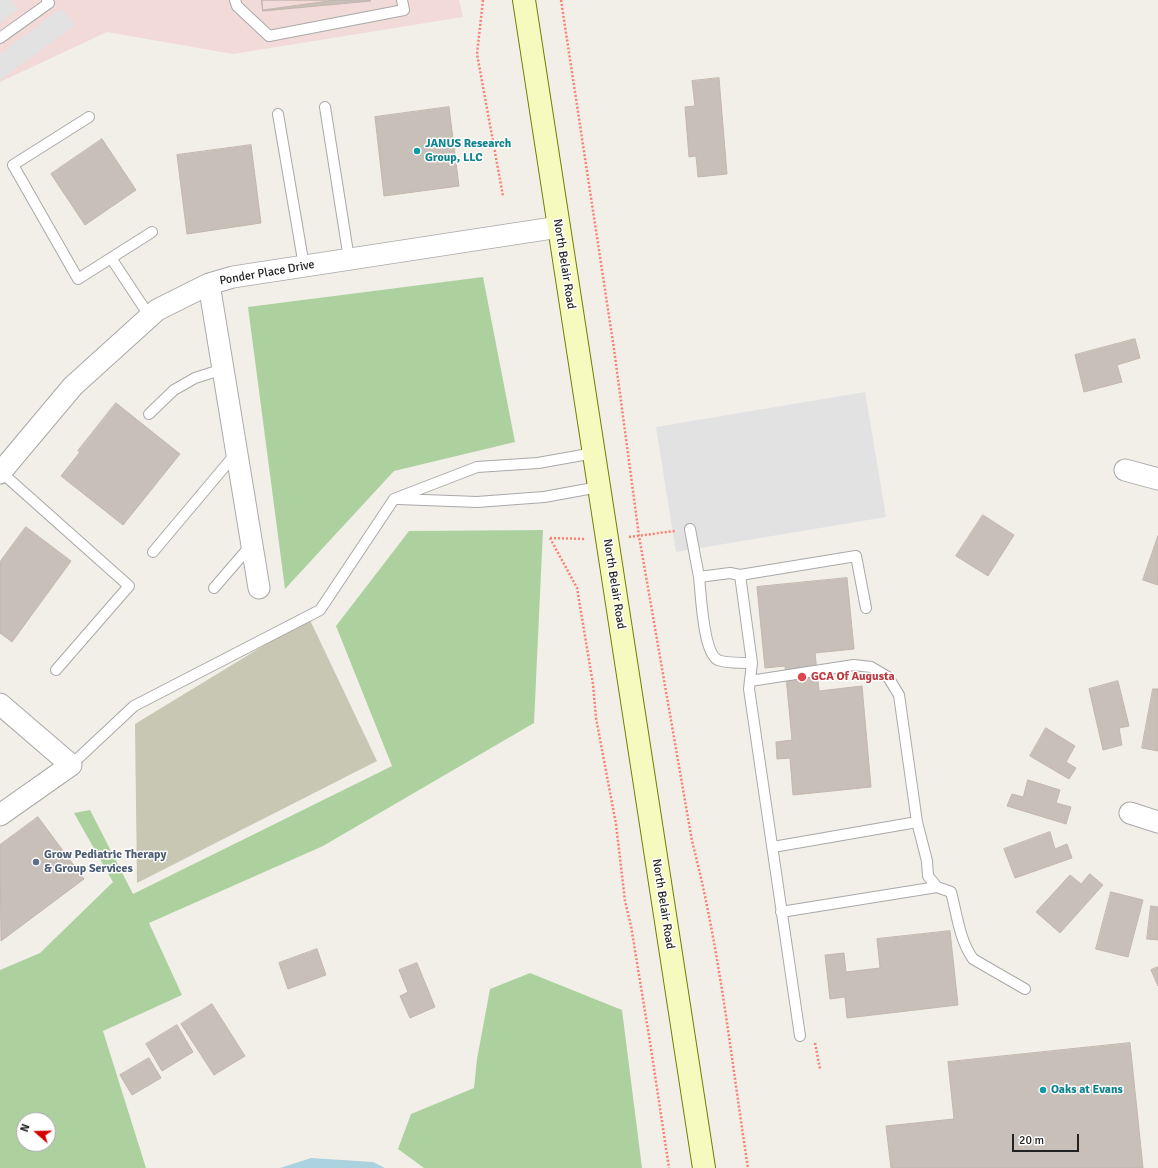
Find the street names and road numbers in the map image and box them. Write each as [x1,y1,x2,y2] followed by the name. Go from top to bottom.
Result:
[550,218,578,310] street label: North Belair Road
[218,258,316,288] street label: Ponder Place Drive
[600,538,628,630] street label: North Belair Road
[649,858,677,950] street label: North Belair Road

